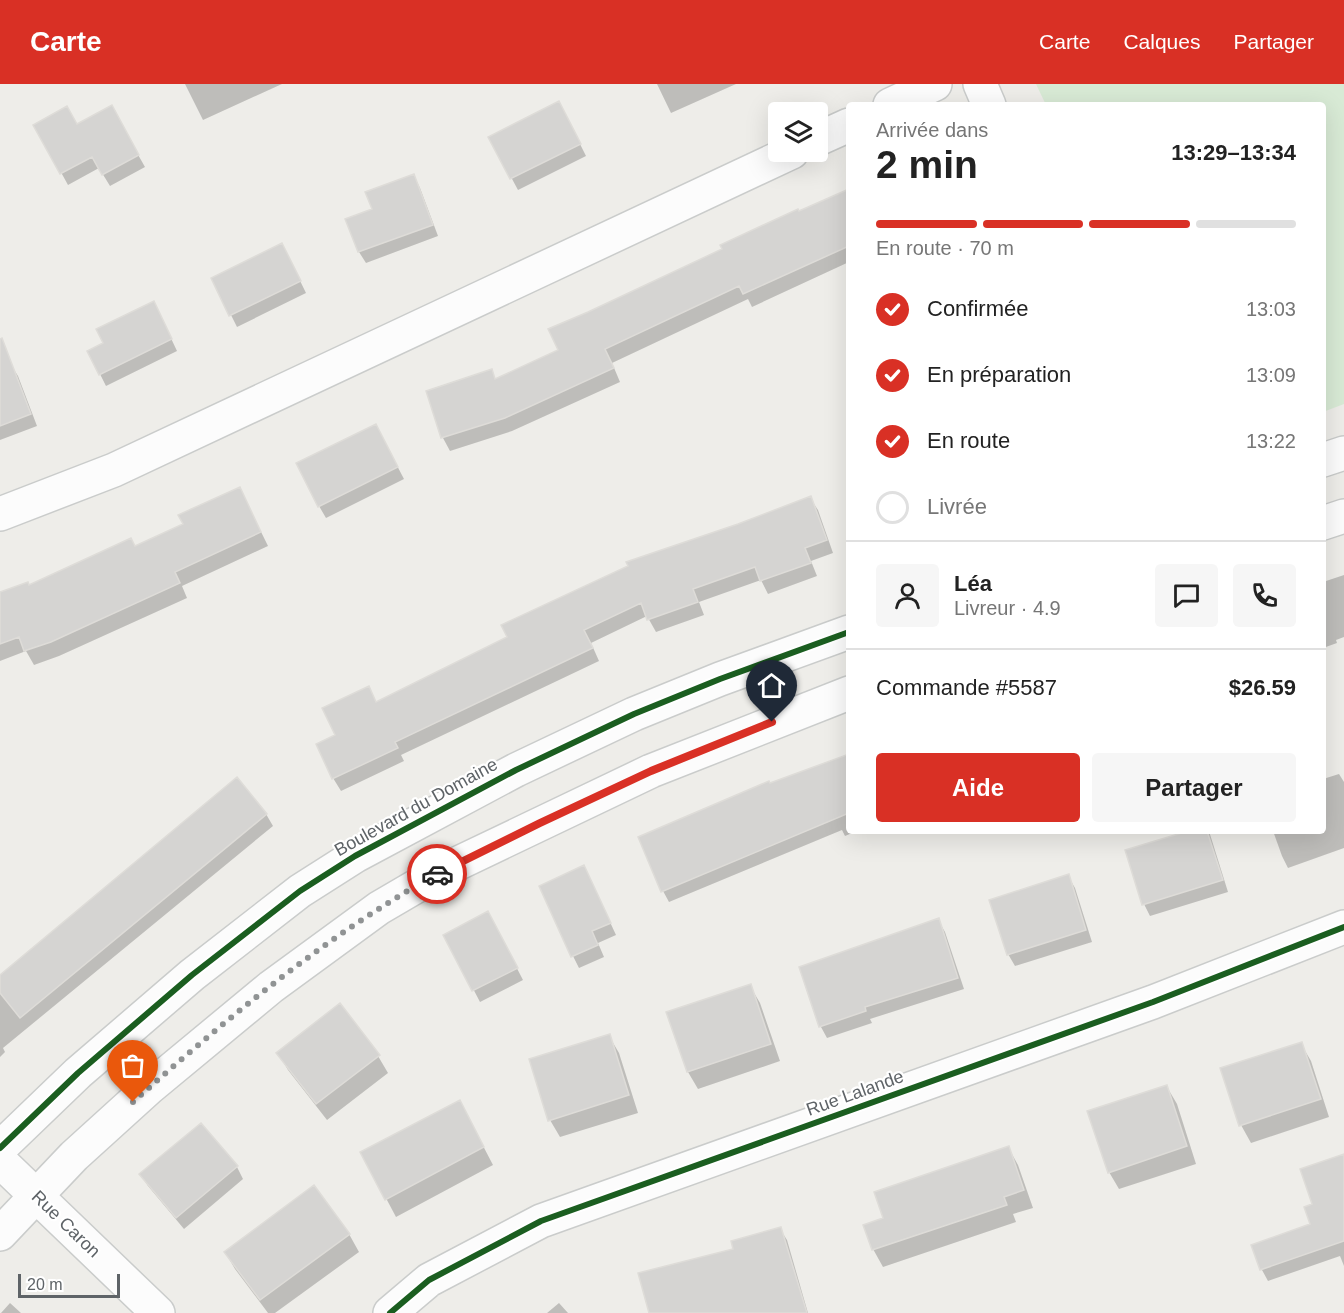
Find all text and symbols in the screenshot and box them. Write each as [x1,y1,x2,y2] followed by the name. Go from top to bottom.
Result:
[30,26,102,57] text: Carte
[1039,30,1090,53] text: Carte
[1123,30,1200,53] text: Calques
[1233,30,1314,53] text: Partager
[768,102,828,162] map controls
[768,102,828,162] button: layers
[876,119,988,141] text: Arrivée dans
[1171,140,1296,165] text: 13:29–13:34
[876,143,978,186] text: 2 min
[876,237,1014,259] text: En route · 70 m
[876,293,909,326] icon: check
[927,296,1028,321] text: Confirmée
[1246,298,1296,320] text: 13:03
[876,359,909,392] icon: check
[927,362,1071,387] text: En préparation
[1246,364,1296,386] text: 13:09
[876,425,909,458] icon: check
[927,428,1010,453] text: En route
[1246,430,1296,452] text: 13:22
[927,494,987,519] text: Livrée
[876,564,939,627] button: person
[1155,564,1218,627] button: chat
[1233,564,1296,627] button: phone
[954,571,992,596] text: Léa
[954,597,1061,619] text: Livreur · 4.9
[746,660,797,722] pin
[755,669,788,702] icon: home
[876,675,1057,700] text: Commande #5587
[1229,675,1296,700] text: $26.59
[876,753,1080,822] button: Aide
[1092,753,1296,822] button: Partager
[331,754,501,860] street label: Boulevard du Domaine
[407,844,467,904] courier
[421,858,454,891] icon: car
[107,1040,158,1102] pin
[116,1049,149,1082] icon: bag
[804,1066,906,1120] street label: Rue Lalande
[28,1187,104,1261] street label: Rue Caron
[18,1271,120,1298] scale bar
[27,1276,63,1293] text: 20 m

